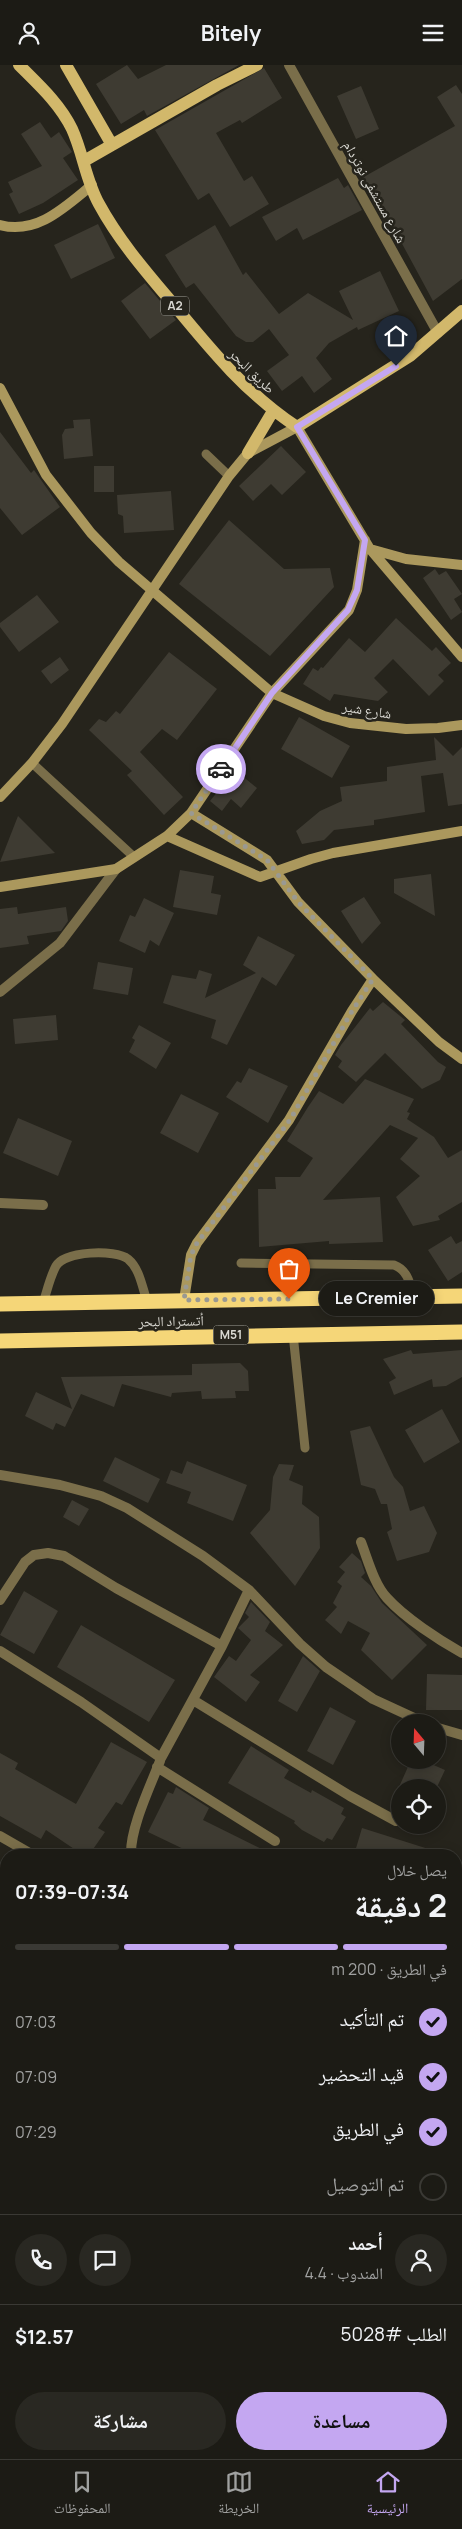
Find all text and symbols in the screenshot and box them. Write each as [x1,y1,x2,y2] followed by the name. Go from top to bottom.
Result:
[201,18,261,48] text: Bitely
[15,19,43,47] icon: person
[419,19,447,47] icon: menu
[339,137,411,247] street label: شارع مستشفى نوتردام
[161,297,189,315] road number: A2
[375,315,417,366] pin
[382,322,410,350] icon: home
[224,343,279,398] street label: طريق البحر
[340,696,393,724] street label: شارع شير
[196,744,246,794] courier
[207,755,235,783] icon: car
[268,1248,310,1299] pin
[275,1255,303,1283] icon: bag
[319,1281,434,1317] callout: Le Cremier
[335,1287,418,1309] text: Le Cremier
[137,1310,204,1331] street label: أتستراد البحر
[214,1325,248,1345] road number: M51
[391,1714,446,1769] north arrow
[391,1714,446,1834] map controls
[391,1779,446,1834] button: locate
[387,1859,447,1881] text: يصل خلال
[15,1879,129,1905] text: 07:34–07:39
[354,1883,447,1927] text: 2 دقيقة
[331,1958,447,1980] text: في الطريق · 200 m
[340,2006,404,2032] text: تم التأكيد
[419,2008,447,2036] icon: check
[15,2011,56,2033] text: 07:03
[319,2061,404,2087] text: قيد التحضير
[419,2063,447,2091] icon: check
[15,2066,57,2088] text: 07:09
[332,2116,404,2142] text: في الطريق
[419,2118,447,2146] icon: check
[15,2121,57,2143] text: 07:29
[326,2171,404,2197] text: تم التوصيل
[348,2230,383,2256] text: أحمد
[15,2234,67,2286] button: phone
[79,2234,131,2286] button: chat
[395,2234,447,2286] button: person
[304,2262,383,2284] text: المندوب · 4.4
[341,2321,447,2347] text: الطلب #5028
[15,2324,74,2350] text: $12.57
[15,2392,226,2450] button: مشاركة
[236,2392,447,2450] button: مساعدة
[54,2468,111,2522] tab: المحفوظات
[218,2468,259,2522] tab: الخريطة
[367,2468,408,2522] tab: الرئيسية

